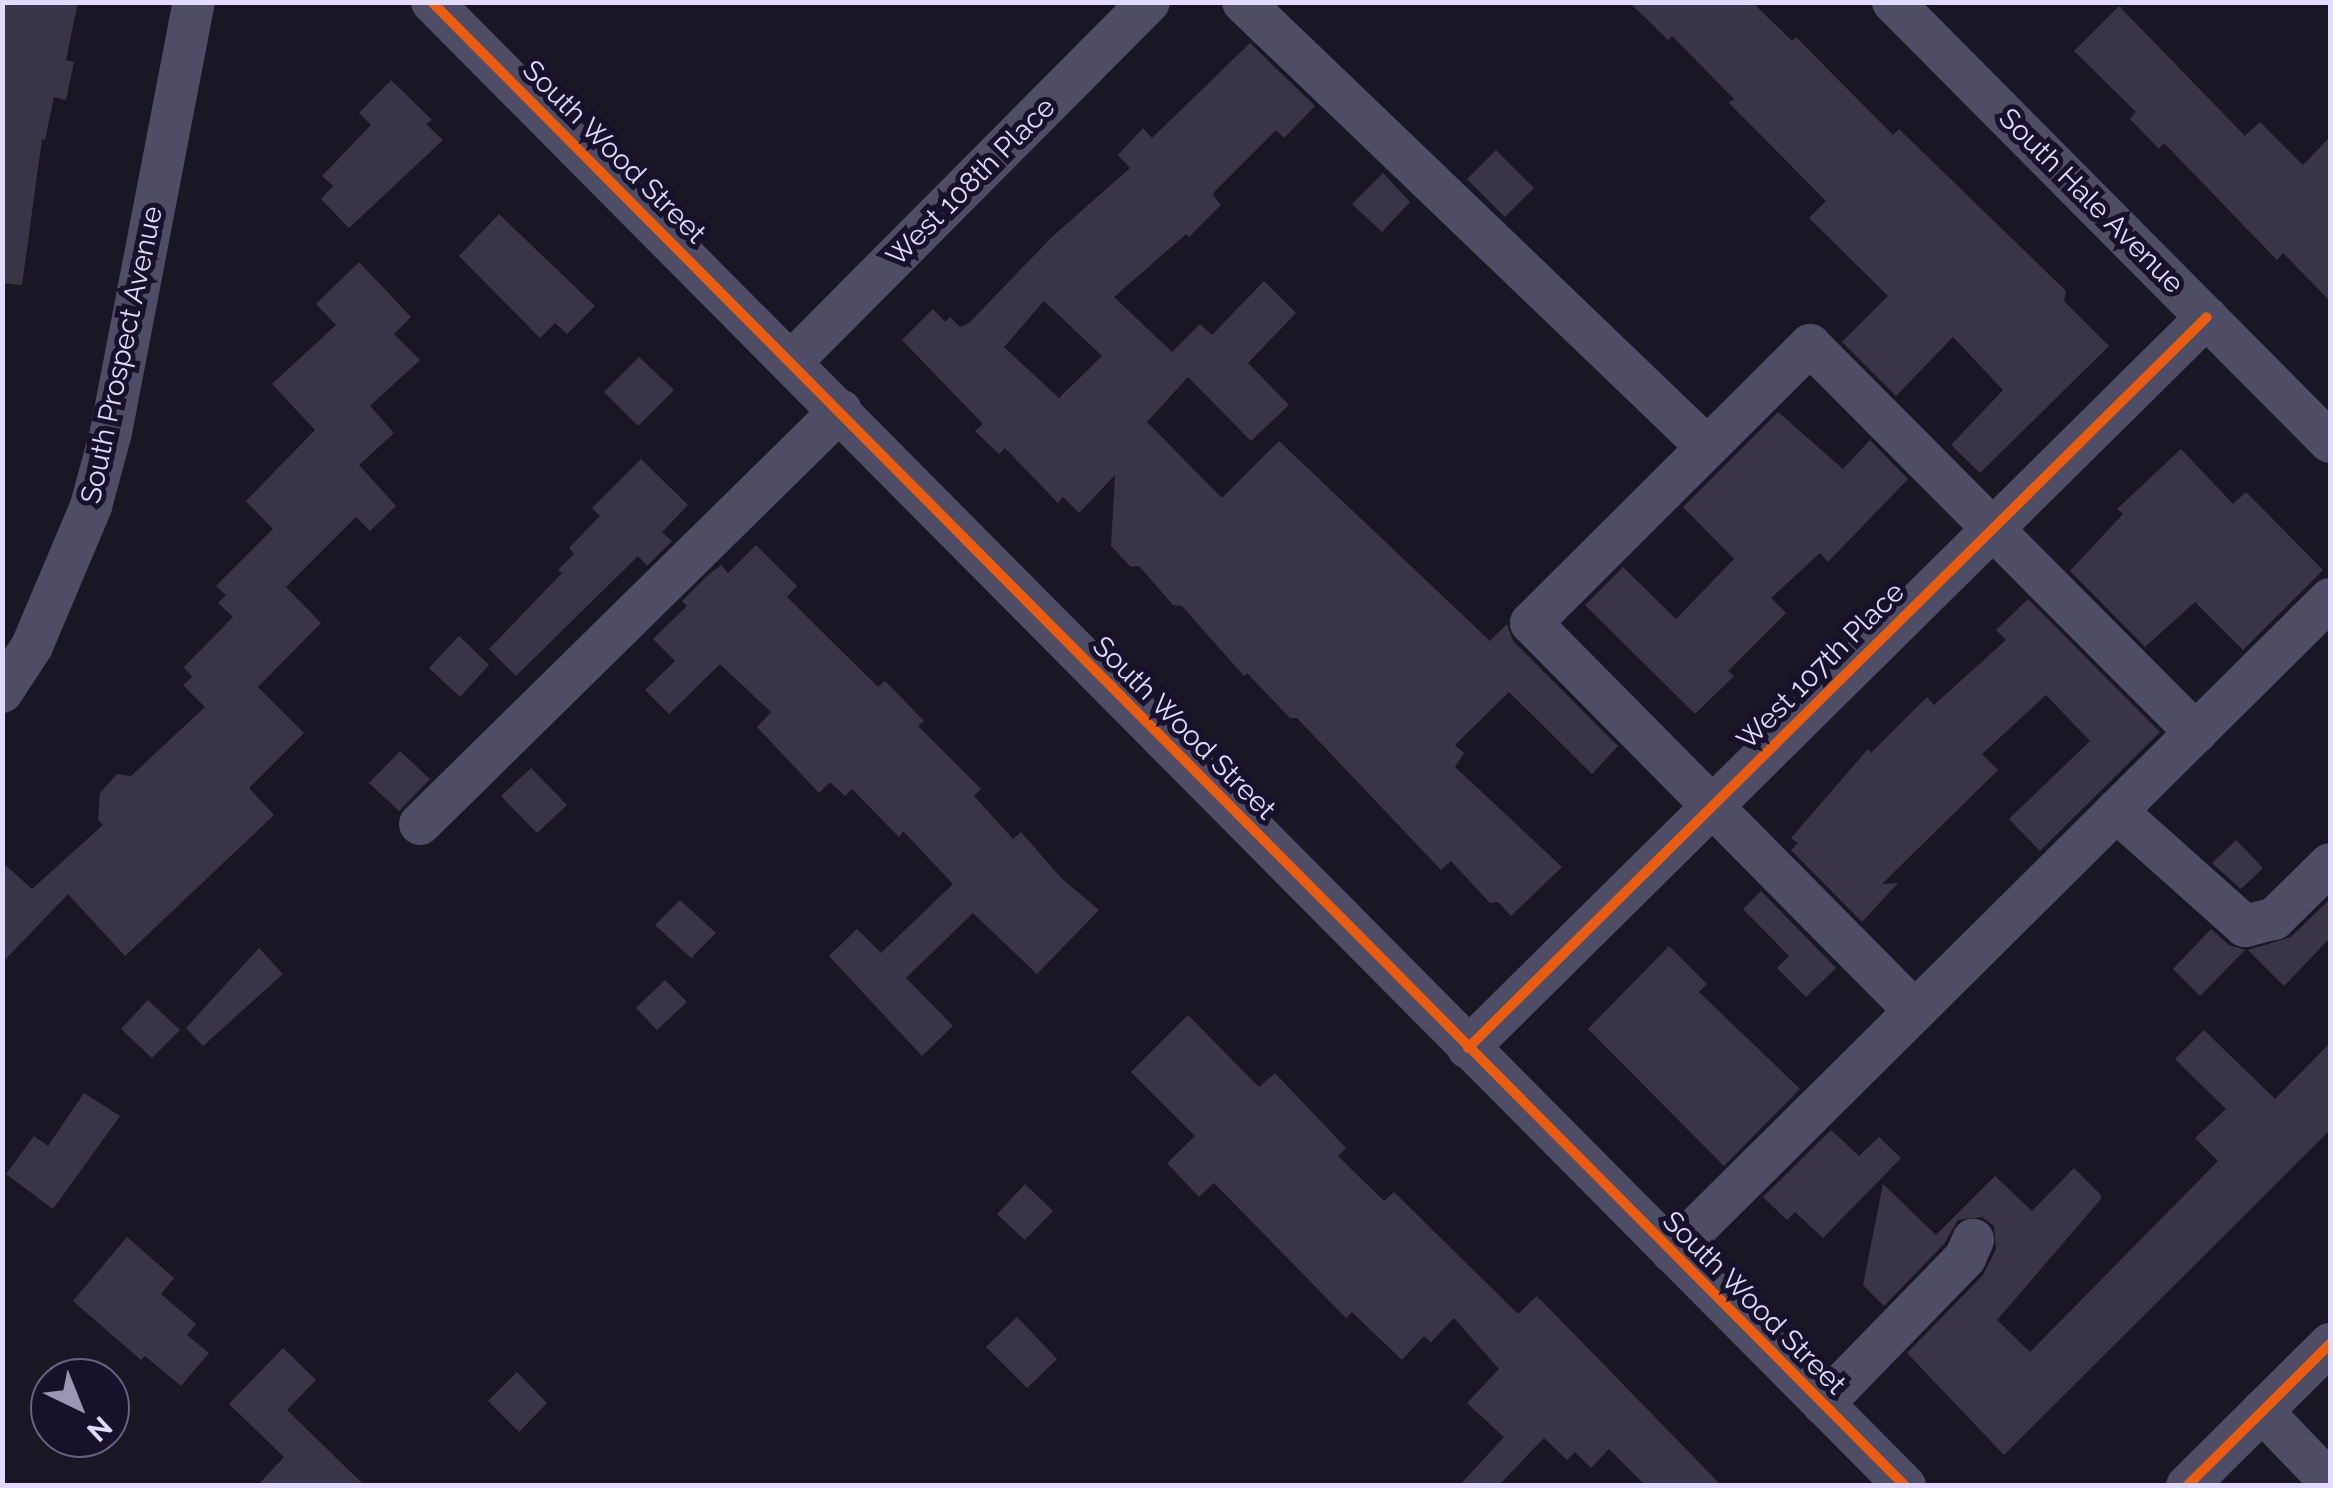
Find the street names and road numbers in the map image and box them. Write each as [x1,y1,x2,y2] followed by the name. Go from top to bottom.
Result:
[515,53,713,251] street label: South Wood Street
[880,91,1062,273] street label: West 108th Place
[1991,101,2191,301] street label: South Hale Avenue
[74,203,170,507] street label: South Prospect Avenue
[1730,575,1912,757] street label: West 107th Place
[1085,629,1283,827] street label: South Wood Street
[1655,1204,1853,1402] street label: South Wood Street

